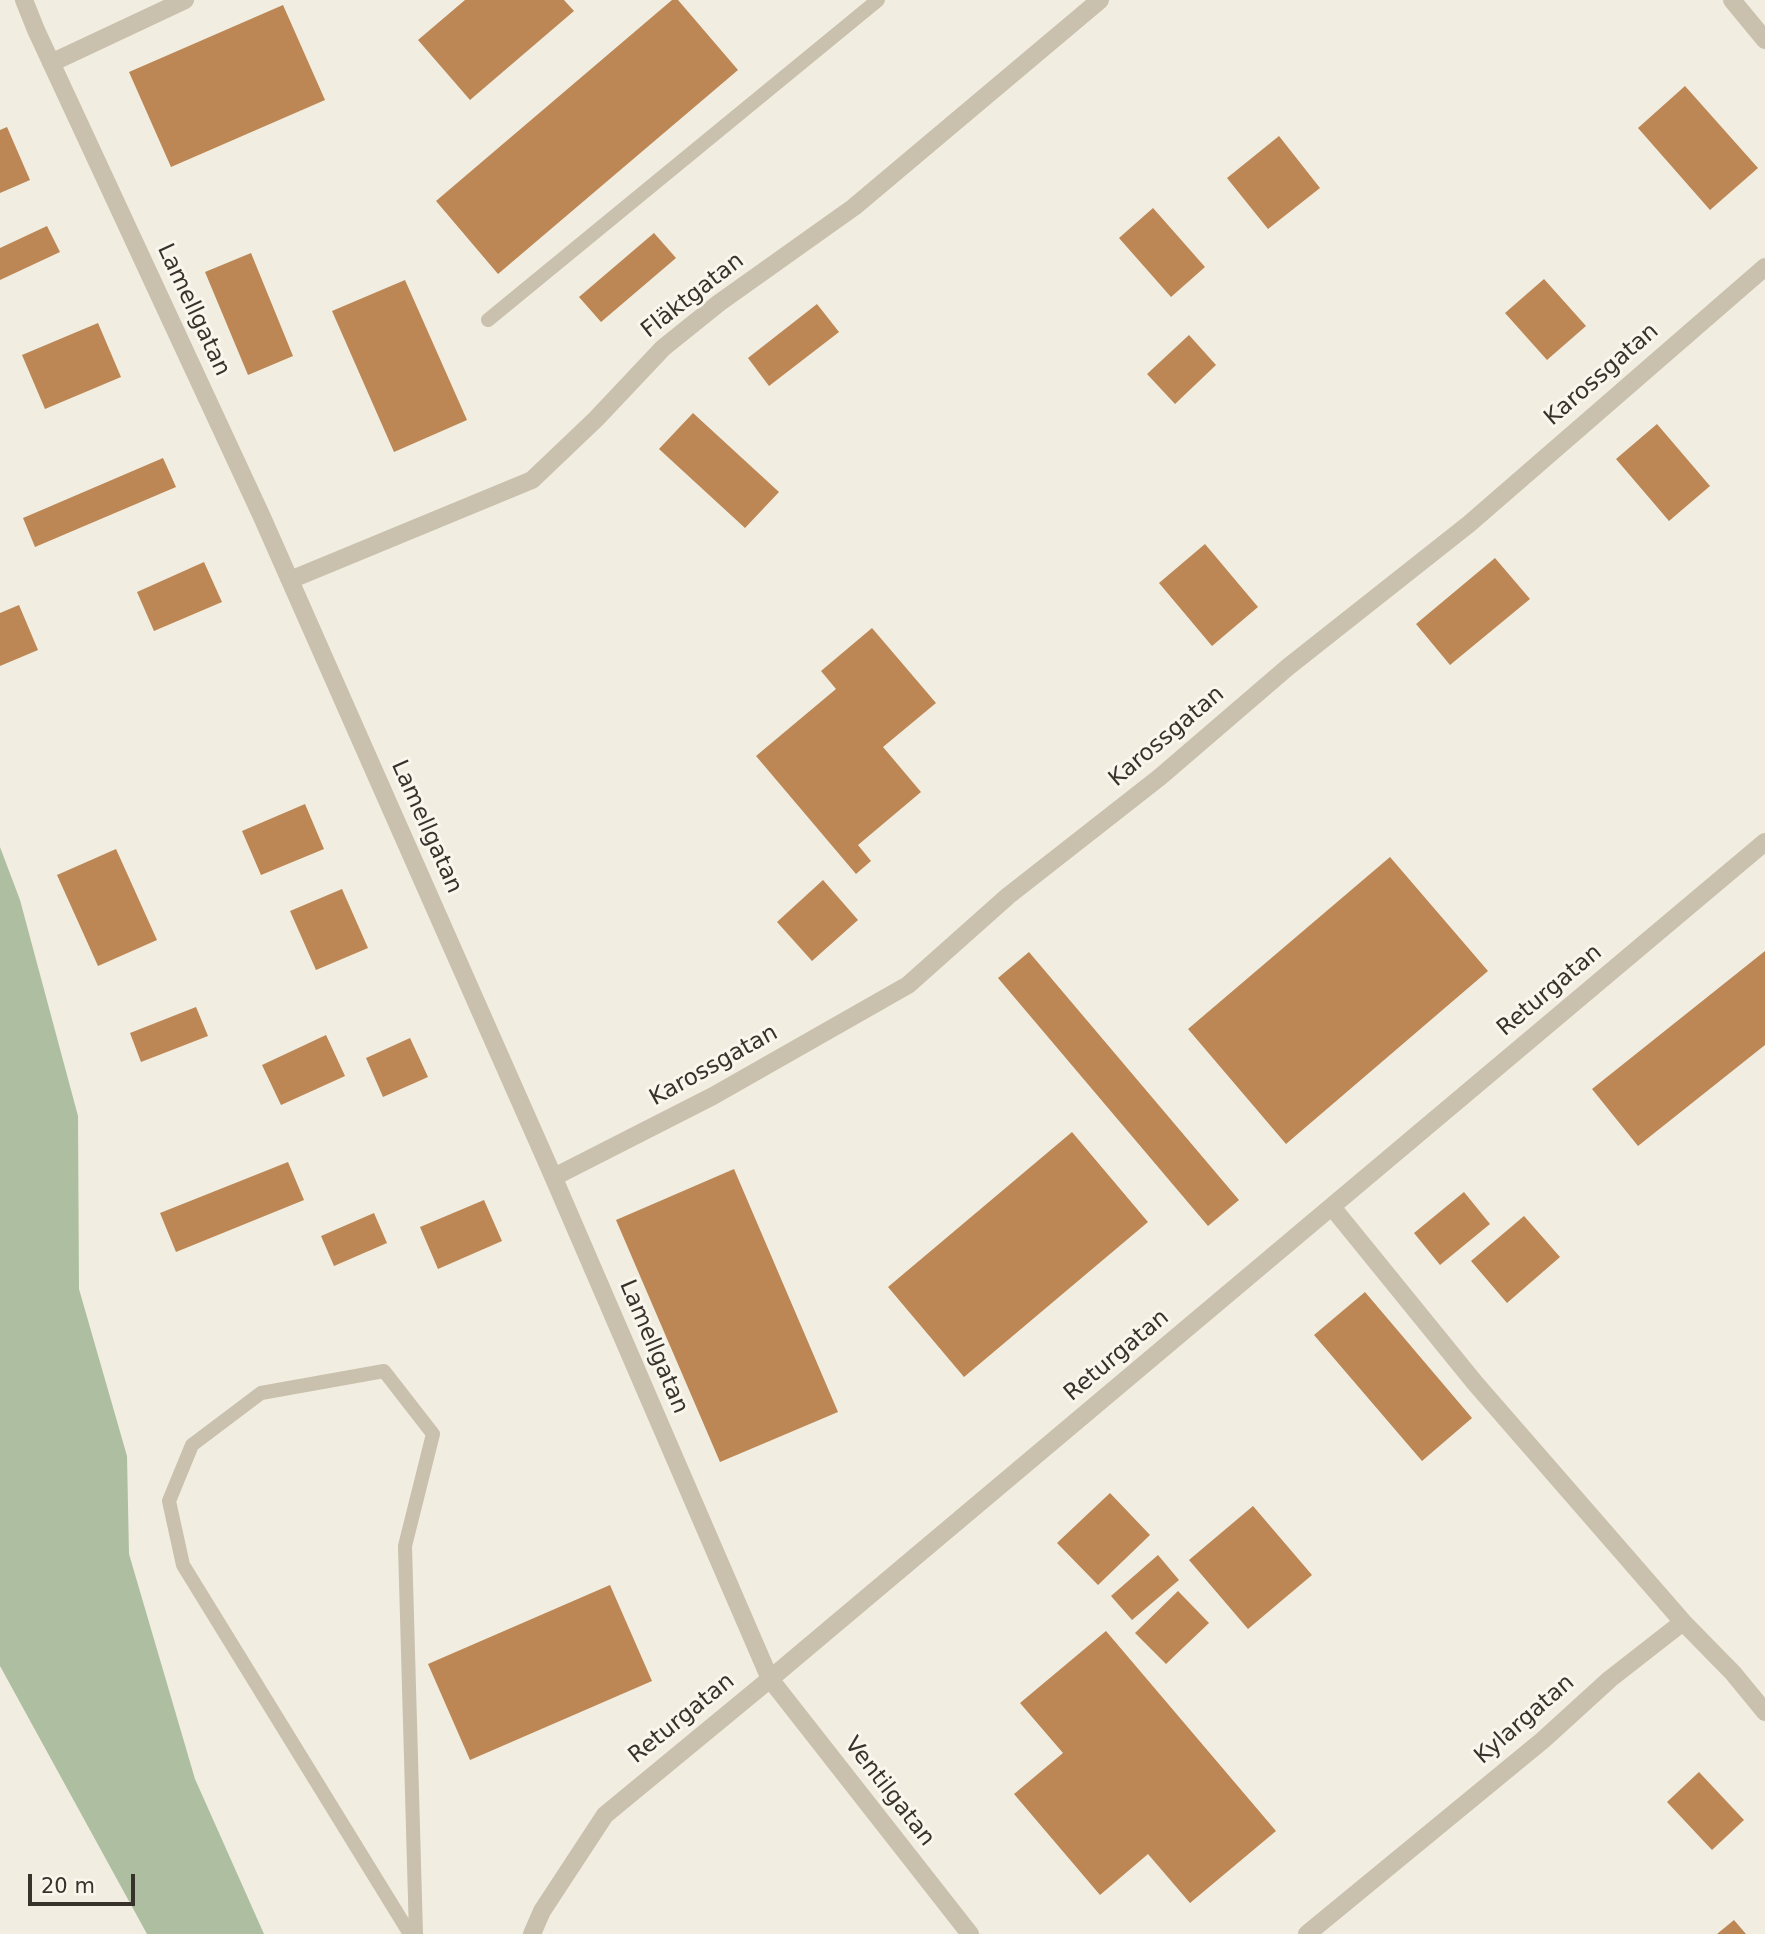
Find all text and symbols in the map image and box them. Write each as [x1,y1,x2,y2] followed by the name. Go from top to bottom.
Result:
[150,240,236,380] street label: Lamellgatan
[636,247,750,345] street label: Fläktgatan
[1539,318,1665,432] street label: Karossgatan
[1104,681,1230,793] street label: Karossgatan
[384,756,468,898] street label: Lamellgatan
[1492,939,1608,1043] street label: Returgatan
[645,1019,783,1113] street label: Karossgatan
[612,1276,694,1418] street label: Lamellgatan
[1059,1304,1175,1408] street label: Returgatan
[624,1668,740,1770] street label: Returgatan
[1470,1669,1580,1771] street label: Kylargatan
[838,1732,940,1852] street label: Ventilgatan
[32,1860,138,1904] scale bar
[41,1874,95,1898] text: 20 m

